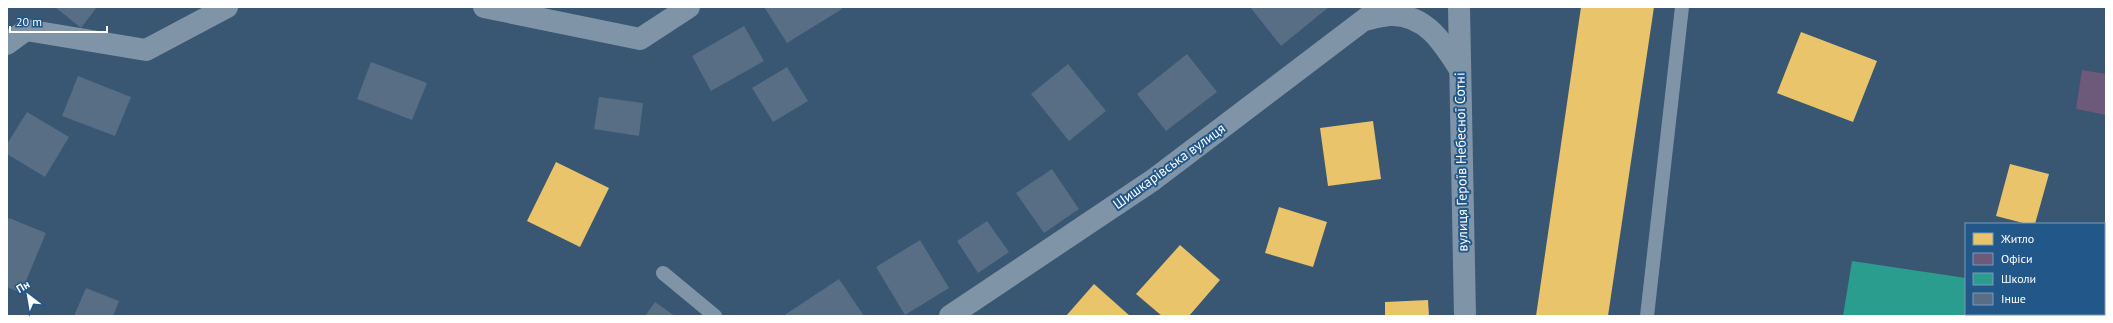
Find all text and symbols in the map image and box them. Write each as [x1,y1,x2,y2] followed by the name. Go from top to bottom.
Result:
[10,8,107,34] scale bar
[16,14,42,29] text: 20 m
[1450,72,1472,252] street label: вулиця Героїв Небесної Сотні
[1109,119,1229,213] street label: Шишкарівська вулиця
[1965,223,2105,315] legend
[2000,231,2034,246] text: Житло
[2001,251,2033,266] text: Офіси
[2001,271,2036,286] text: Школи
[8,275,48,315] north arrow
[14,277,32,296] text: Пн
[2001,291,2026,306] text: Інше

